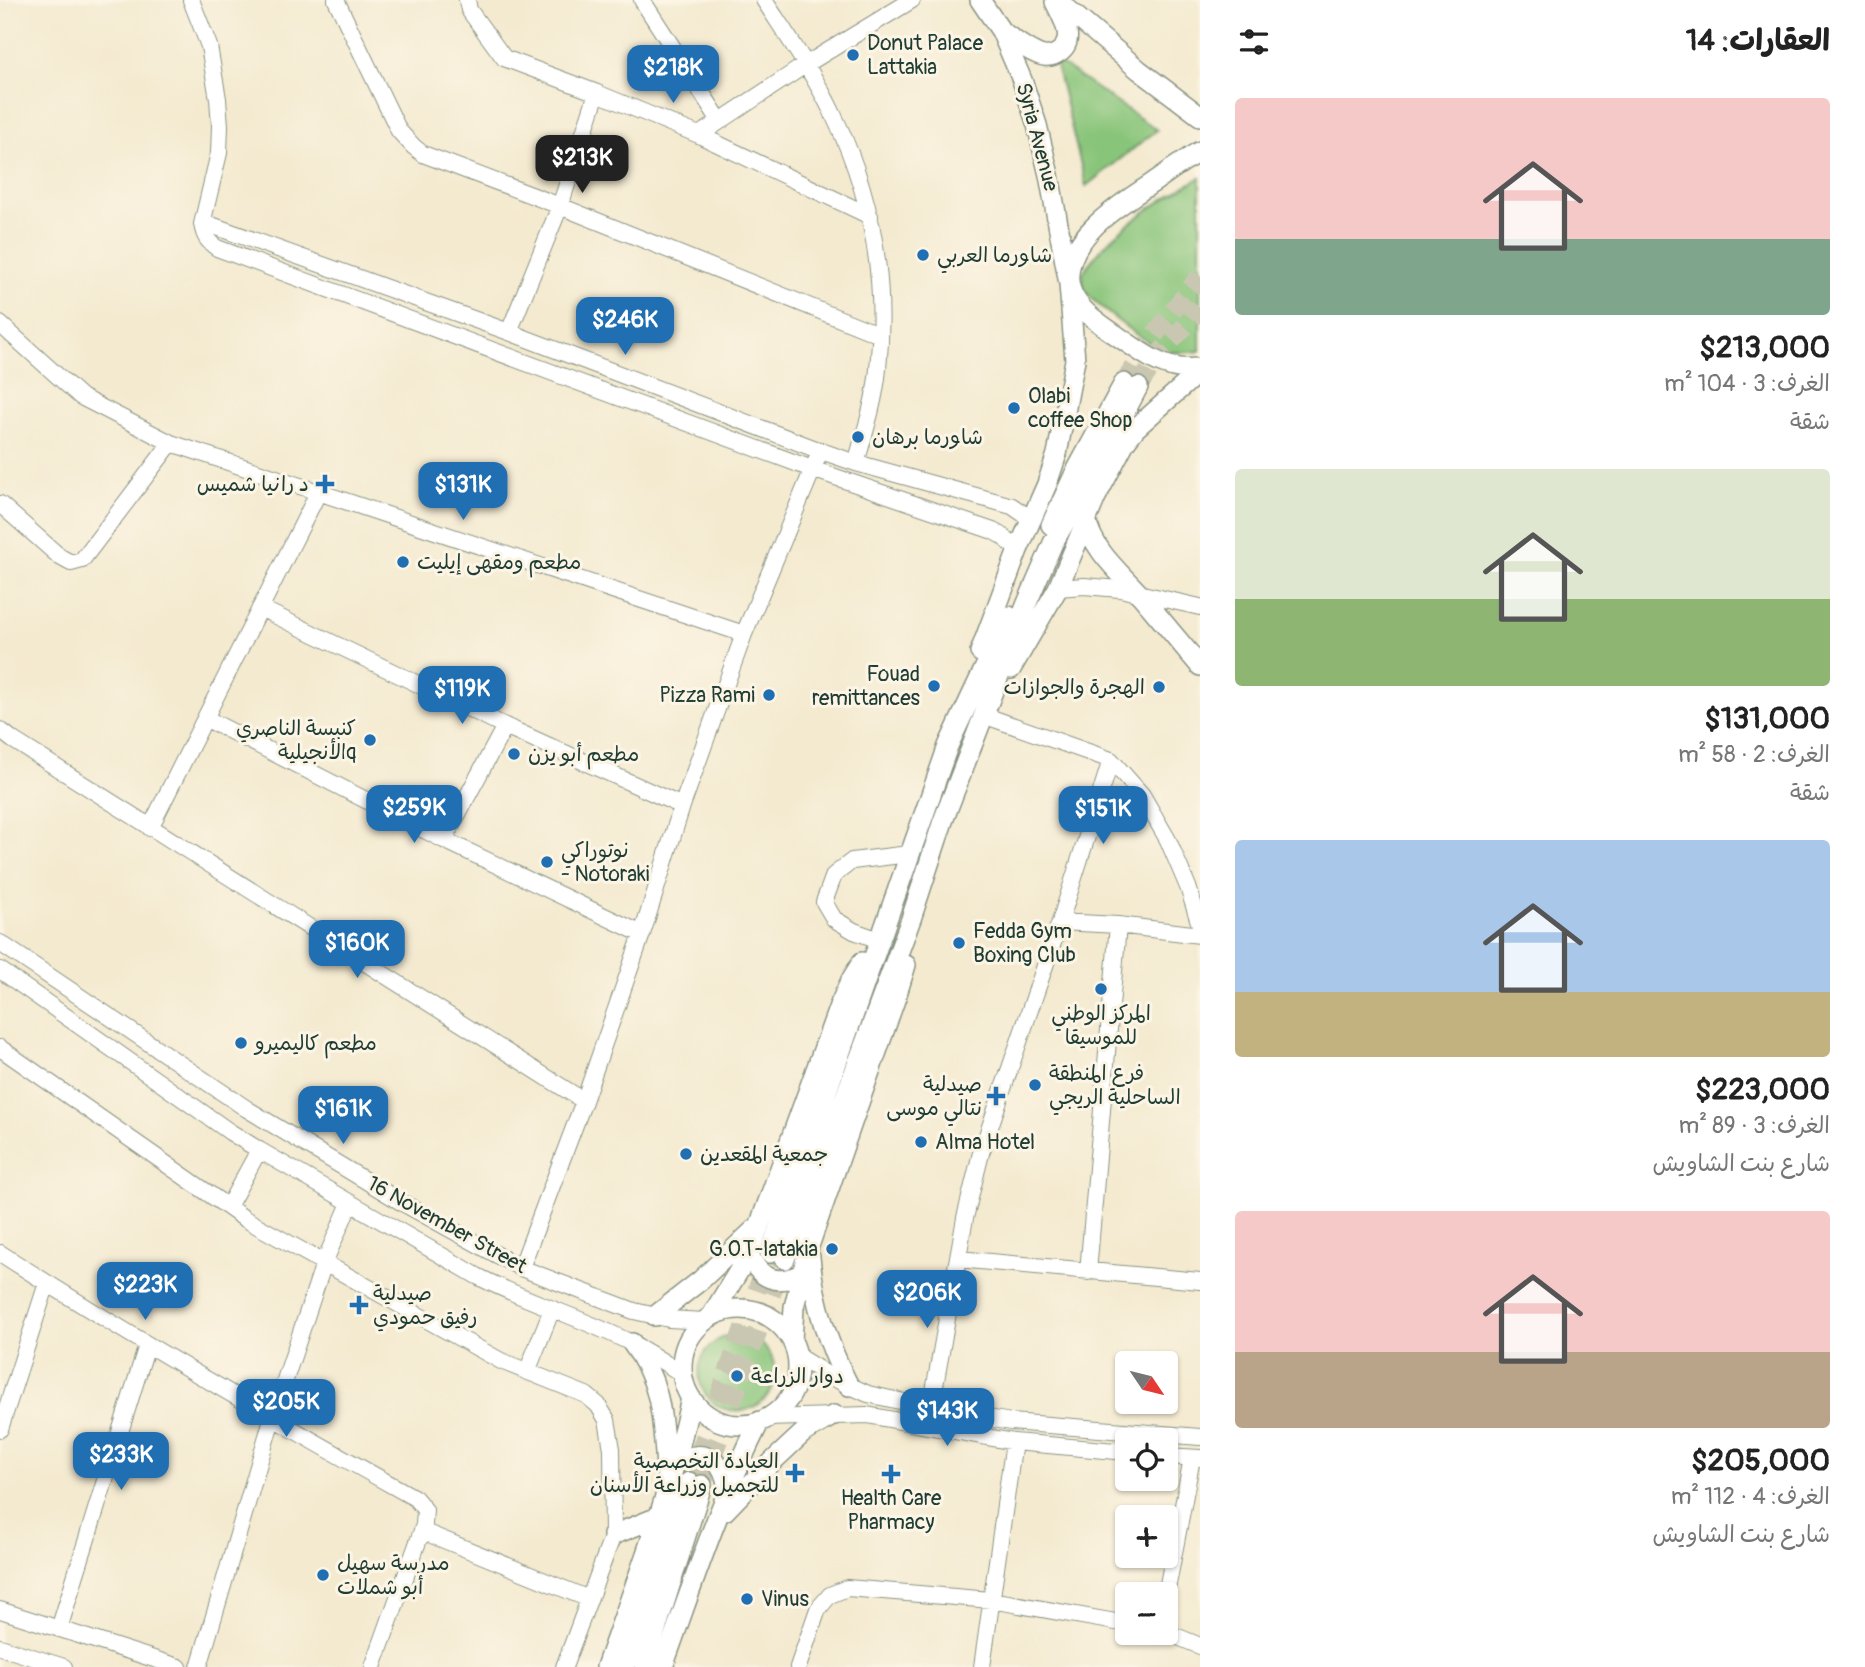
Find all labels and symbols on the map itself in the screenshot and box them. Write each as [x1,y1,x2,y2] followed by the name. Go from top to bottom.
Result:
[867,30,984,81] place label: Donut Palace Lattakia
[624,46,722,105] pin: $218K
[845,47,861,63] marker: Donut Palace Lattakia
[1010,80,1065,195] street label: Syria Avenue
[533,136,631,195] pin: $213K
[937,242,1052,274] place label: شاورما العربي
[915,247,931,263] marker: شاورما العربي
[576,298,674,357] pin: $246K
[1028,383,1133,434] place label: Olabi coffee Shop
[1006,400,1022,416] marker: Olabi coffee Shop
[872,424,983,451] place label: شاورما برهان
[850,429,866,445] marker: شاورما برهان
[414,462,512,522] pin: $131K
[197,471,309,498] place label: د رانيا شميس
[315,474,335,494] marker: د رانيا شميس
[417,549,581,578] place label: مطعم ومقهى إيليت
[395,554,411,570] marker: مطعم ومقهى إيليت
[812,661,921,712] place label: Fouad remittances
[413,666,511,726] pin: $119K
[1003,674,1145,701] place label: الهجرة والجوازات
[926,678,942,694] marker: Fouad remittances
[1151,679,1167,695] marker: الهجرة والجوازات
[659,682,755,709] place label: Pizza Rami
[761,687,777,703] marker: Pizza Rami
[236,715,356,766] place label: كنيسة الناصري الأنجيليةq
[362,732,378,748] marker: كنيسة الناصري الأنجيليةq
[528,741,639,770] place label: مطعم أبو يزن
[506,746,522,762] marker: مطعم أبو يزن
[365,786,463,845] pin: $259K
[1054,786,1152,846] pin: $151K
[561,837,650,888] place label: نوتوراكي - Notoraki
[539,854,555,870] marker: نوتوراكي - Notoraki
[973,918,1076,969] place label: Fedda Gym Boxing Club
[308,920,406,980] pin: $160K
[951,935,967,951] marker: Fedda Gym Boxing Club
[1093,981,1109,997] marker: المركز الوطني للموسيقا
[1051,1000,1151,1051] place label: المركز الوطني للموسيقا
[253,1030,377,1059] place label: مطعم كاليميرو
[233,1035,249,1051] marker: مطعم كاليميرو
[1049,1060,1181,1116] place label: فرع المنطقة الساحلية الريجي
[886,1071,982,1127] place label: صيدلية نتالي موسى
[1027,1077,1043,1093] marker: فرع المنطقة الساحلية الريجي
[294,1086,392,1146] pin: $161K
[988,1088,1004,1104] marker: صيدلية نتالي موسى
[935,1129,1035,1156] place label: Alma Hotel
[913,1134,929,1150] marker: Alma Hotel
[700,1141,828,1168] place label: جمعية المقعدين
[678,1146,694,1162] marker: جمعية المقعدين
[362,1170,532,1280] street label: 16 November Street
[709,1236,818,1263] place label: G.O.T-latakia
[824,1241,840,1257] marker: G.O.T-latakia
[96,1262,194,1322] pin: $223K
[878,1270,976,1330] pin: $206K
[373,1280,478,1332] place label: صيدلية رفيق حمودي
[351,1297,367,1313] marker: صيدلية رفيق حمودي
[1115,1351,1178,1414] north arrow
[751,1363,844,1390] place label: دوار الزراعة
[729,1368,745,1384] marker: دوار الزراعة
[237,1380,335,1439] pin: $205K
[898,1388,996,1448] pin: $143K
[72,1432,170,1492] pin: $233K
[590,1448,779,1499] place label: العيادة التخصصية للتجميل وزراعة الأسنان
[785,1463,805,1483] marker: العيادة التخصصية للتجميل وزراعة الأسنان
[883,1466,899,1482] marker: Health Care Pharmacy
[841,1485,942,1536] place label: Health Care Pharmacy
[337,1550,450,1601] place label: مدرسة سهيل أبو شملات
[315,1567,331,1583] marker: مدرسة سهيل أبو شملات
[761,1586,810,1613] place label: Vinus
[739,1591,755,1607] marker: Vinus

